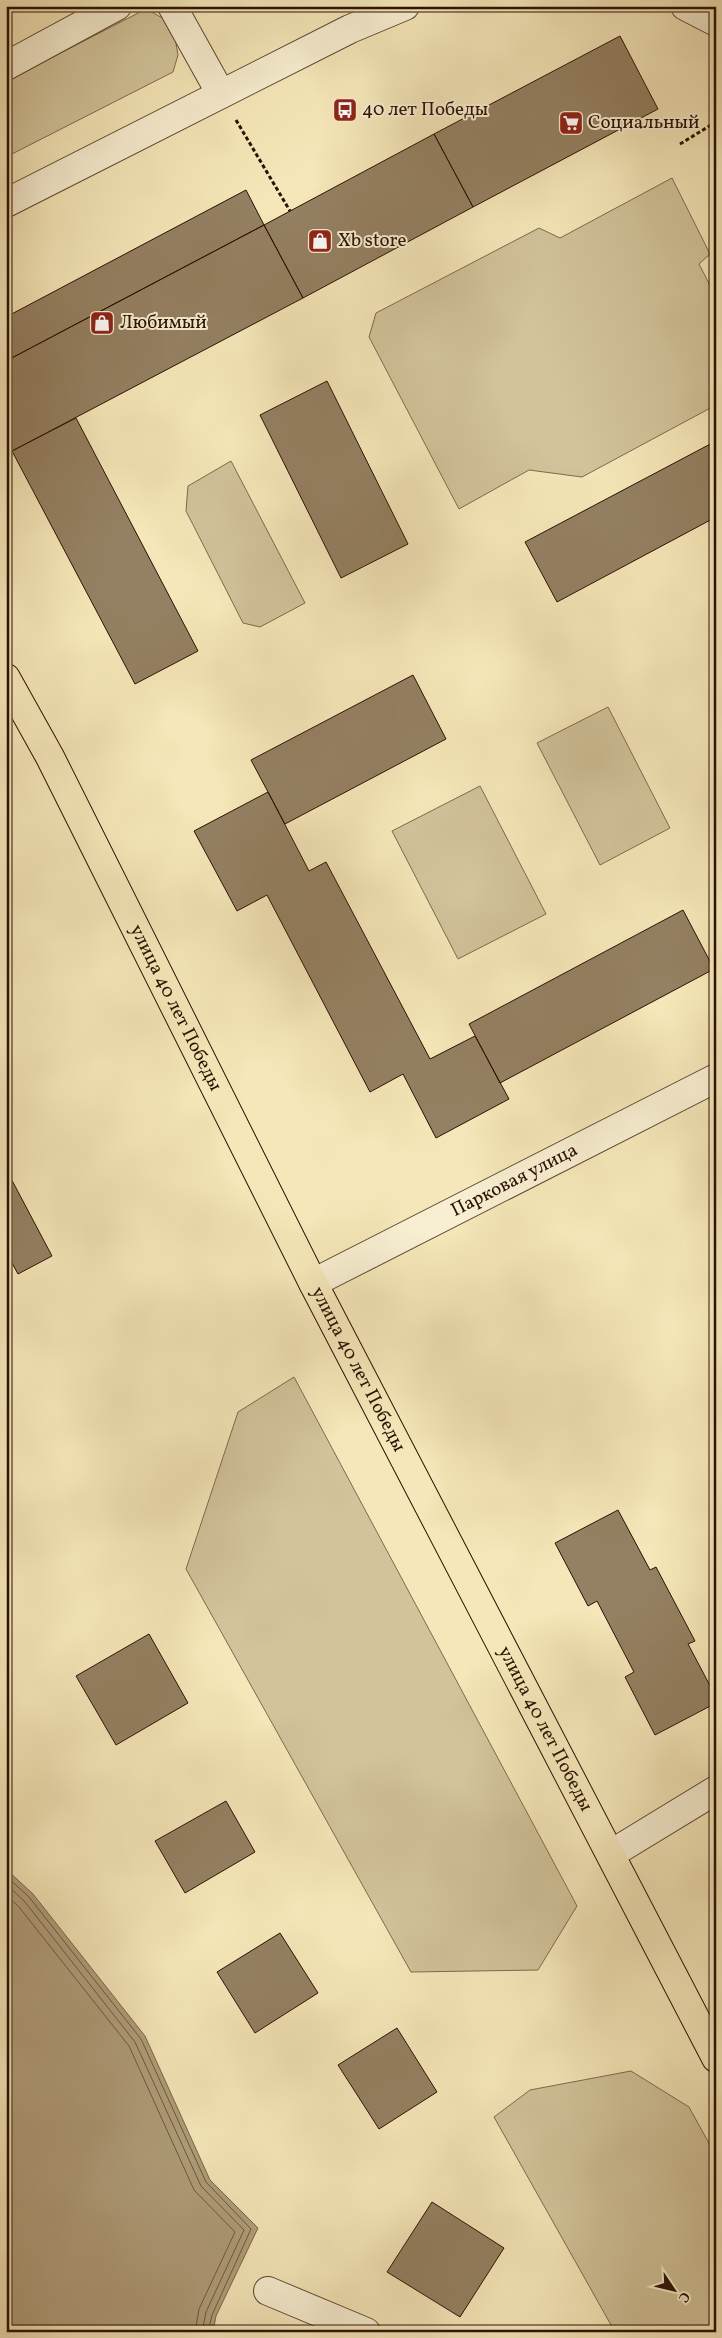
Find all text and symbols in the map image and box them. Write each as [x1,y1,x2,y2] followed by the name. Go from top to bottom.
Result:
[332,97,358,123] bus stop icon: 40 лет Победы
[362,97,488,123] place label: 40 лет Победы
[558,110,584,136] supermarket icon: Социальный
[588,110,699,136] place label: Социальный
[307,228,333,254] shop icon: Xb store
[338,228,407,254] place label: Xb store
[89,310,115,336] shop icon: Любимый
[120,310,207,336] place label: Любимый
[123,920,228,1096] street label: улица 40 лет Победы
[447,1137,582,1224] street label: Парковая улица
[304,1282,412,1457] street label: улица 40 лет Победы
[491,1642,599,1816] street label: улица 40 лет Победы
[650,2266,700,2316] north arrow
[673,2287,694,2306] text: С

